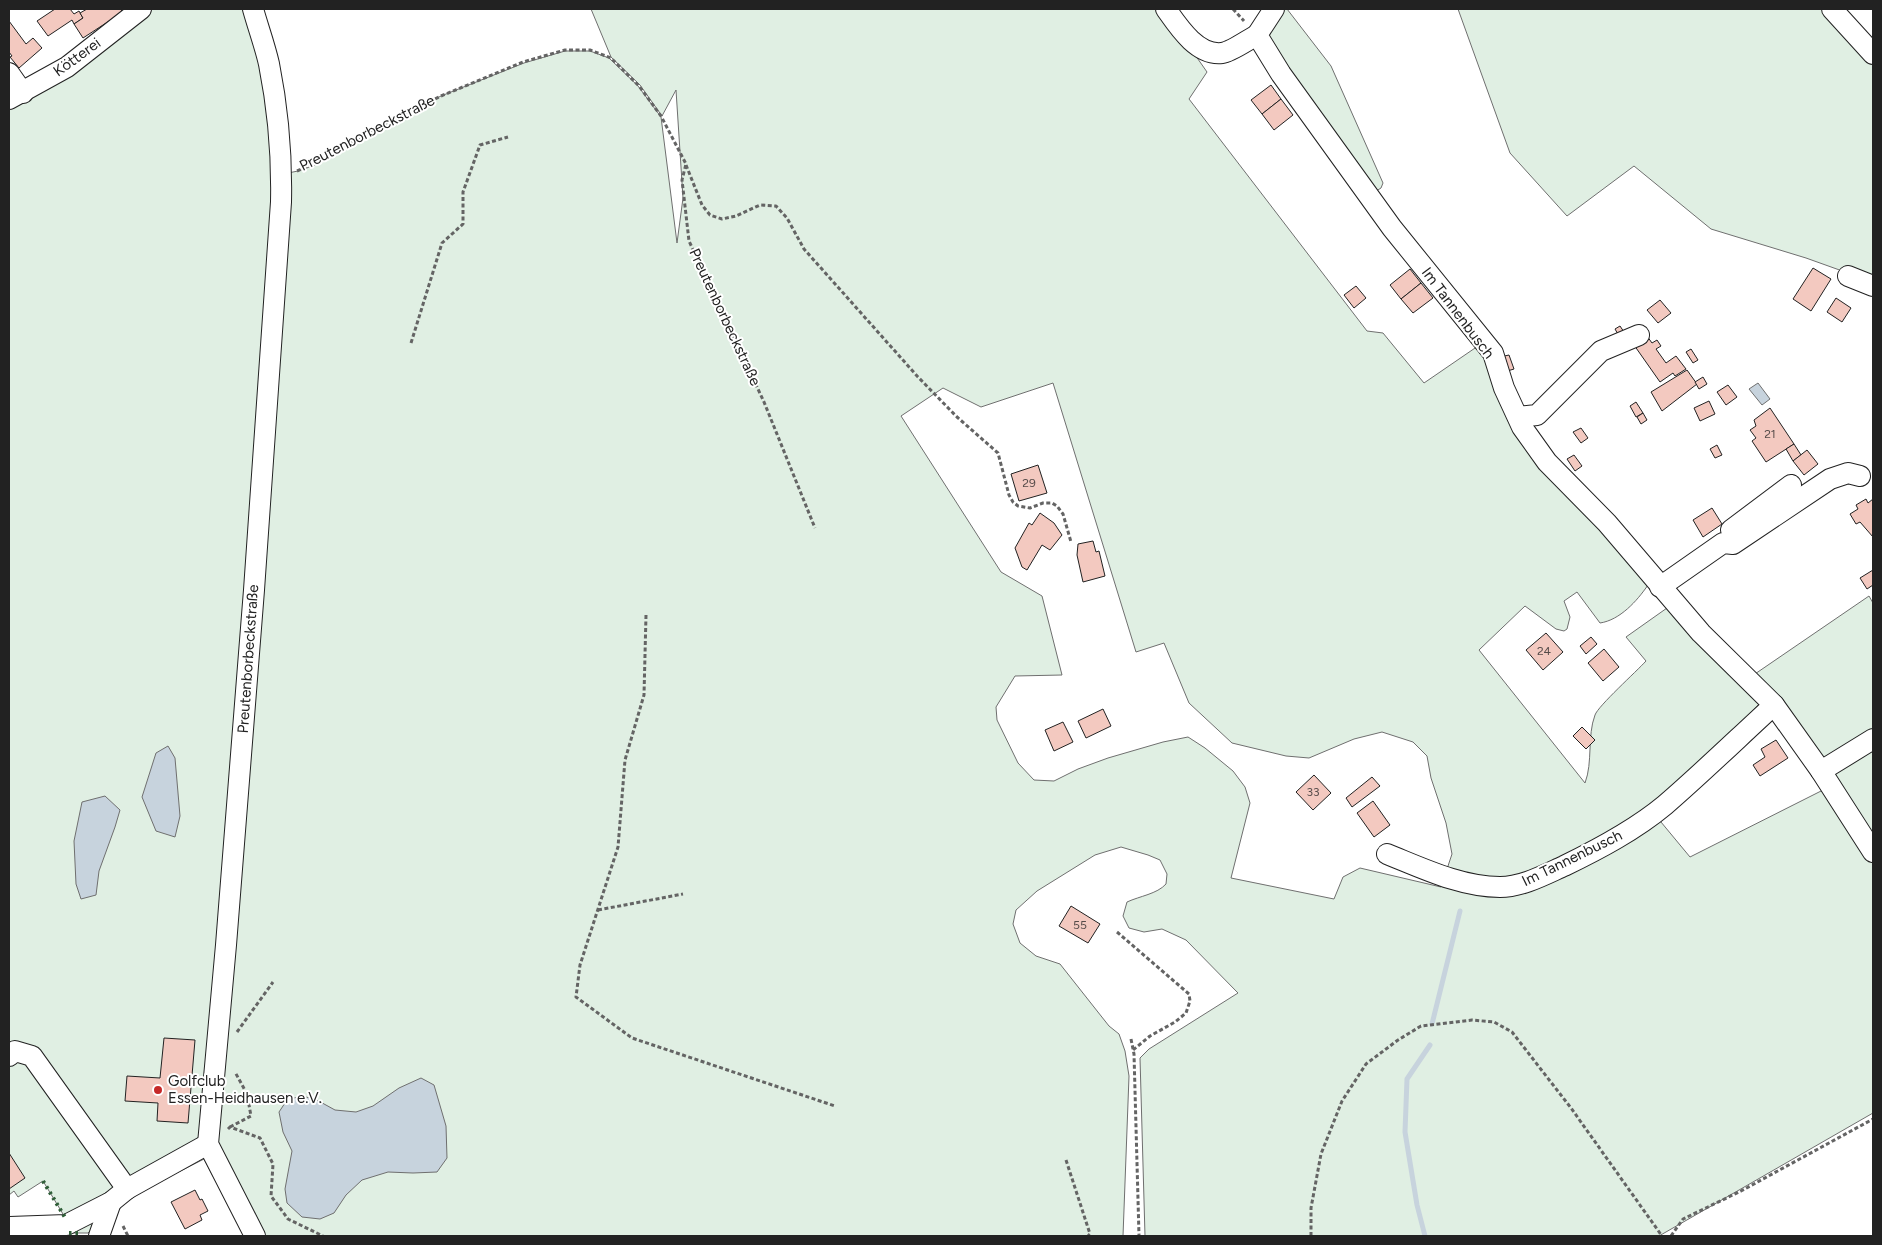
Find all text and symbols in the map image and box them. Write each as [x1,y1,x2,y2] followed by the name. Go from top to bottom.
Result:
[50,34,104,80] street label: Kötterei
[296,91,438,175] street label: Preutenborbeckstraße
[685,245,765,389] street label: Preutenborbeckstraße
[1418,264,1498,362] street label: Im Tannenbusch
[1764,427,1776,441] house number: 21
[1022,476,1036,490] house number: 29
[234,584,262,734] street label: Preutenborbeckstraße
[1537,644,1552,658] house number: 24
[1306,785,1320,799] house number: 33
[1519,826,1625,890] street label: Im Tannenbusch
[1073,918,1087,932] house number: 55
[168,1072,322,1107] place label: Golfclub Essen-Heidhausen e.V.
[152,1084,164,1096] marker: Golfclub Essen-Heidhausen e.V.

